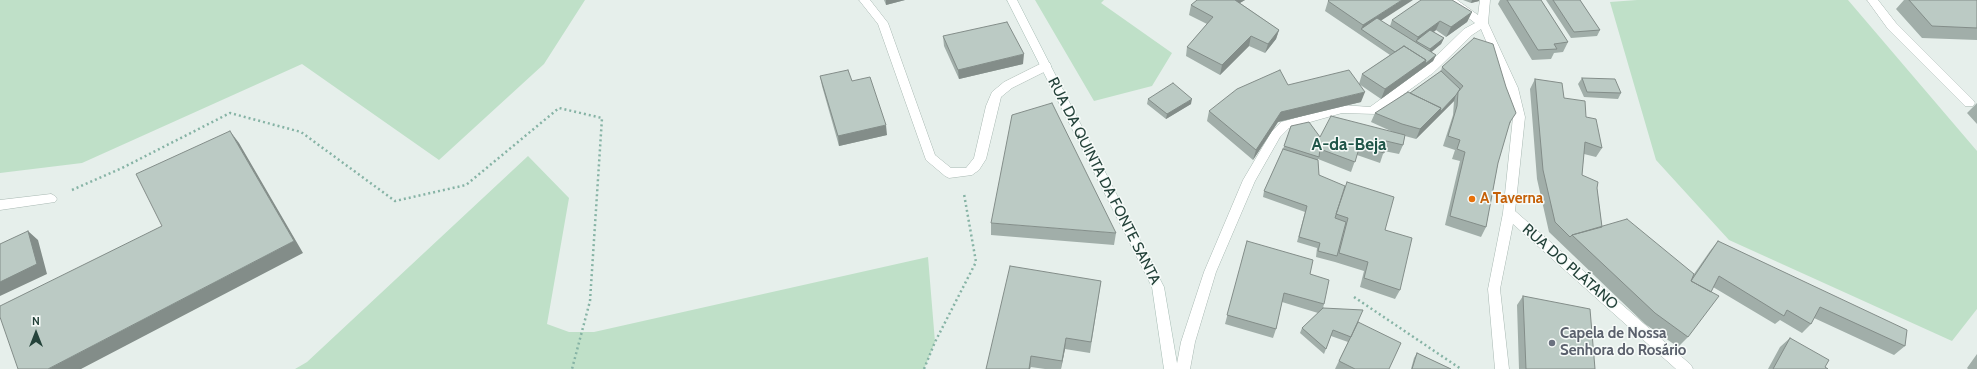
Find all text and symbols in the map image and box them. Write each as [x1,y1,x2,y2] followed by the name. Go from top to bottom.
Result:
[1044,74,1164,288] street label: RUA DA QUINTA DA FONTE SANTA
[1312,135,1386,155] district label: A-da-Beja
[1480,190,1543,208] place label: A Taverna
[1467,194,1477,204] marker: A Taverna
[1518,220,1622,314] street label: RUA DO PLÁTANO
[16,313,56,353] north arrow
[32,314,40,328] text: N
[1560,325,1686,360] place label: Capela de Nossa Senhora do Rosário
[1547,338,1557,348] marker: Capela de Nossa Senhora do Rosário

